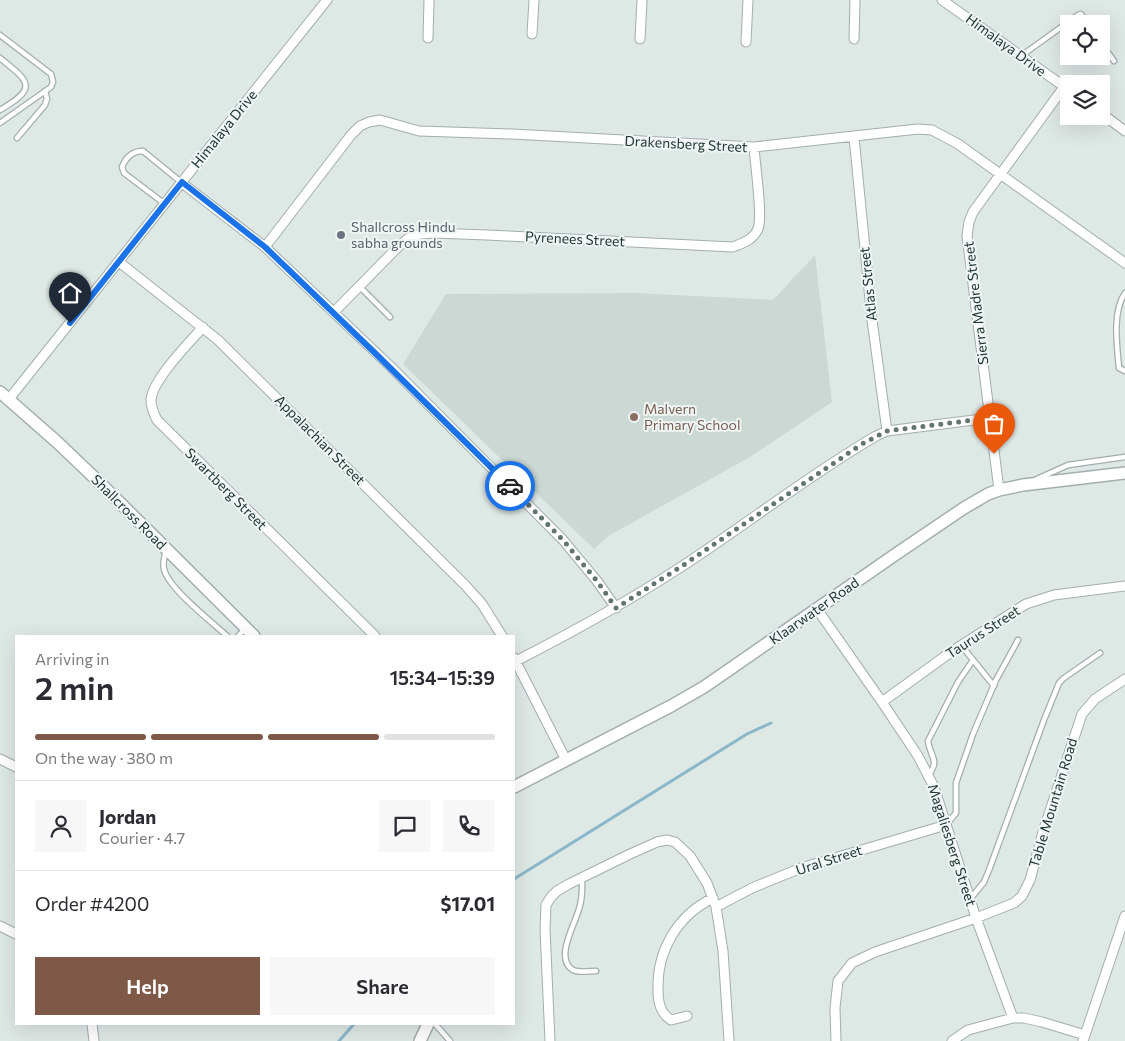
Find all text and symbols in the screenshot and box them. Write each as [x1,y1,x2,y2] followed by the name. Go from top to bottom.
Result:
[963,10,1050,79] street label: Himalaya Drive
[1060,15,1110,125] map controls
[1060,15,1110,65] button: locate
[1060,75,1110,125] button: layers
[187,86,260,171] street label: Himalaya Drive
[624,132,748,155] street label: Drakensberg Street
[351,218,456,251] place label: Shallcross Hindu sabha grounds
[525,227,626,250] street label: Pyrenees Street
[335,229,347,241] marker: Shallcross Hindu sabha grounds
[959,240,991,366] street label: Sierra Madre Street
[855,246,880,322] street label: Atlas Street
[49,272,91,323] pin
[56,279,84,307] icon: home
[272,391,369,488] street label: Appalachian Street
[644,400,740,433] place label: Malvern Primary School
[973,403,1015,454] pin
[980,410,1008,438] icon: bag
[628,411,640,423] marker: Malvern Primary School
[182,444,271,533] street label: Swartberg Street
[485,461,535,511] courier
[88,471,170,553] street label: Shallcross Road
[496,472,524,500] icon: car
[766,573,862,648] street label: Klaarwater Road
[942,601,1023,662] street label: Taurus Street
[35,649,109,668] text: Arriving in
[390,666,495,689] text: 15:34–15:39
[35,667,114,707] text: 2 min
[1025,736,1080,870] street label: Table Mountain Road
[35,748,173,767] text: On the way · 380 m
[925,782,980,908] street label: Magaliesberg Street
[35,800,87,852] button: person
[379,800,431,852] button: chat
[443,800,495,852] button: phone
[99,805,156,828] text: Jordan
[99,828,185,847] text: Courier · 4.7
[793,841,864,878] street label: Ural Street
[35,892,149,915] text: Order #4200
[441,892,495,915] text: $17.01
[35,957,260,1015] button: Help
[270,957,495,1015] button: Share

